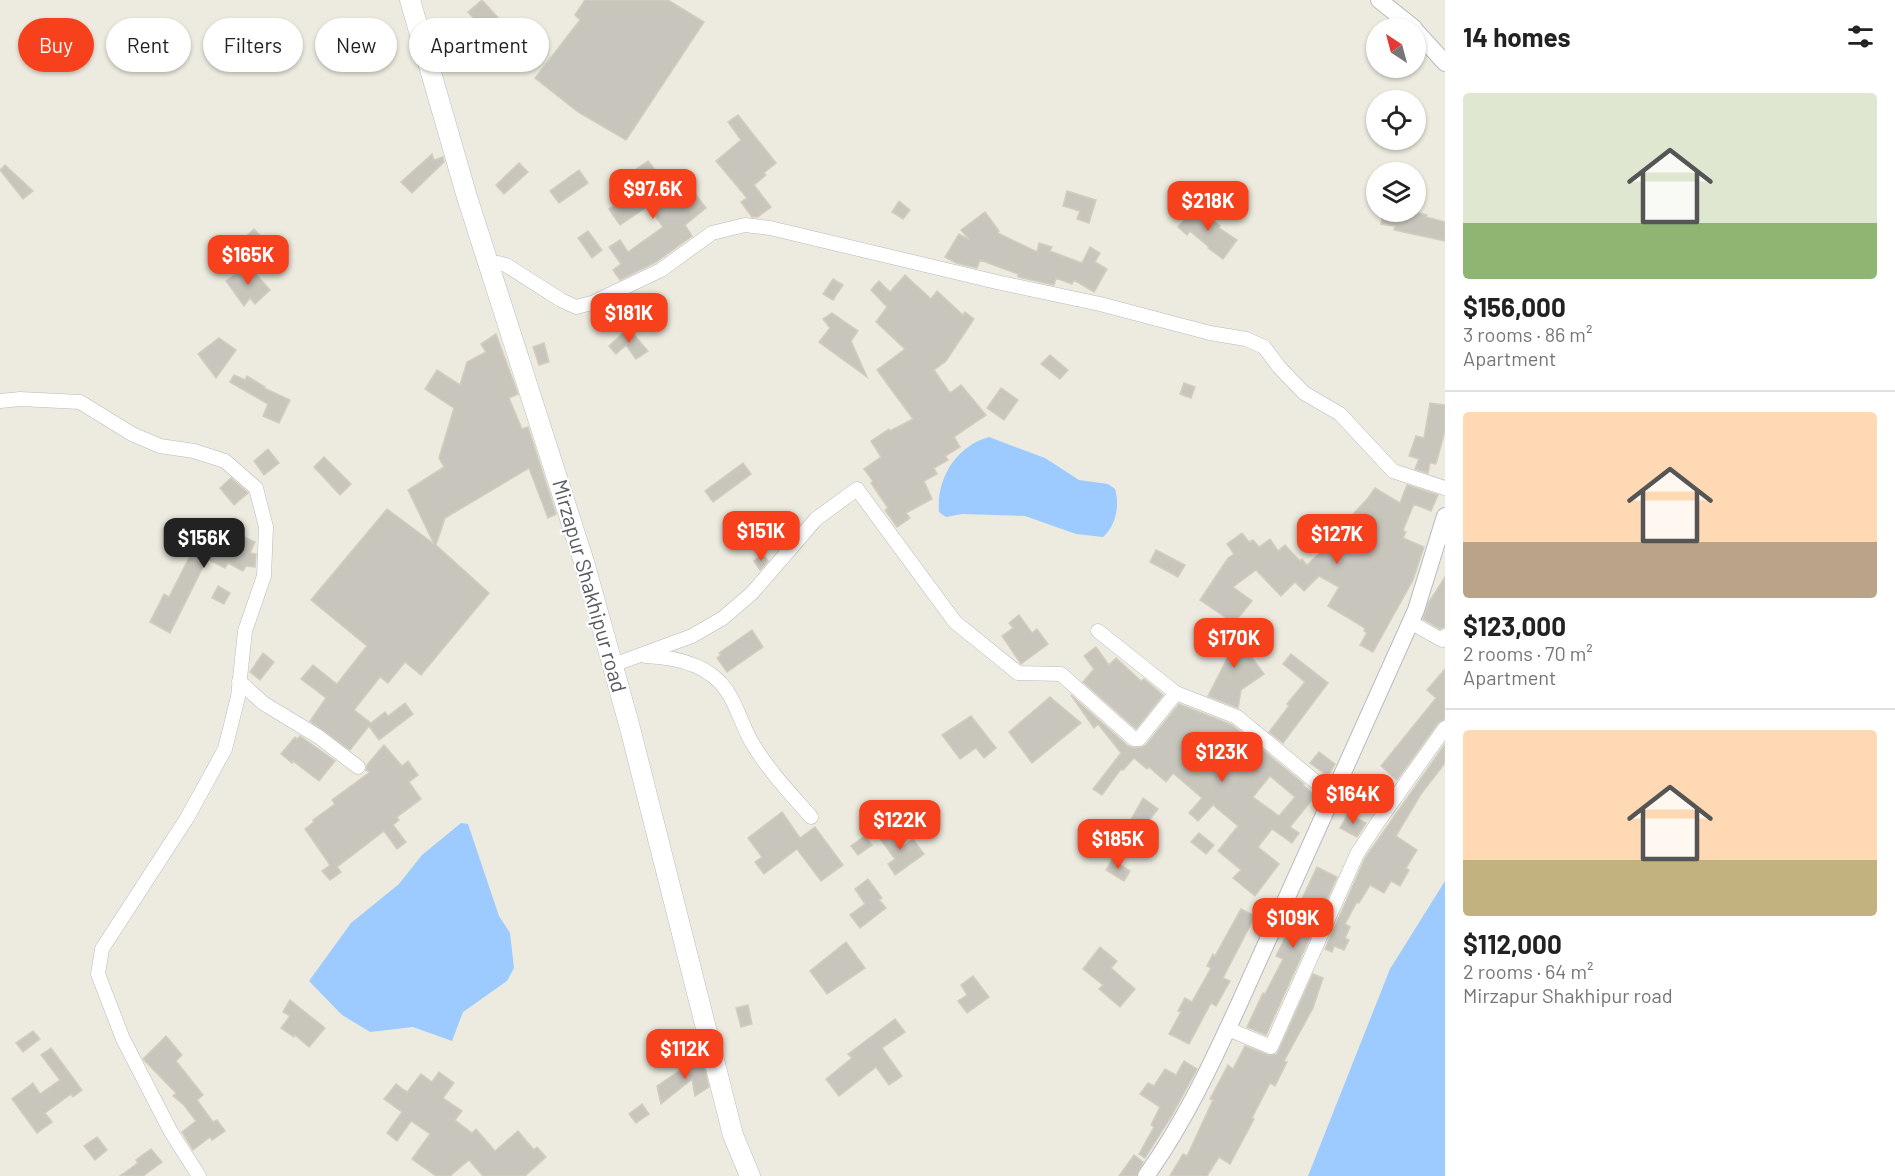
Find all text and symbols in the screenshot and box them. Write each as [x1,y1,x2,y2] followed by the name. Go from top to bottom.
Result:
[18,18,94,72] chip: Buy
[106,18,191,72] chip: Rent
[203,18,303,72] chip: Filters
[315,18,397,72] chip: New
[409,18,549,72] chip: Apartment
[1366,18,1426,78] north arrow
[1366,18,1426,222] map controls
[1844,20,1877,53] icon: filters
[1463,21,1570,52] text: 14 homes
[1366,90,1426,150] button: locate
[1616,132,1724,240] icon: home
[1366,162,1426,222] button: layers
[604,169,702,220] pin: $97.6K
[623,176,683,200] text: $97.6K
[1166,181,1250,232] pin: $218K
[1182,188,1234,212] text: $218K
[206,235,290,286] pin: $165K
[222,242,274,266] text: $165K
[1463,291,1566,322] text: $156,000
[587,293,671,344] pin: $181K
[605,300,653,324] text: $181K
[1463,322,1592,346] text: 3 rooms · 86 m²
[1463,346,1556,370] text: Apartment
[1616,451,1724,559] icon: home
[548,476,633,695] street label: Mirzapur Shakhipur road
[719,511,803,562] pin: $151K
[1295,514,1379,565] pin: $127K
[162,518,246,569] pin: $156K
[737,518,785,542] text: $151K
[1311,521,1363,545] text: $127K
[178,525,230,549] text: $156K
[1463,610,1566,641] text: $123,000
[1192,618,1276,669] pin: $170K
[1208,625,1260,649] text: $170K
[1463,641,1593,665] text: 2 rooms · 70 m²
[1463,665,1556,689] text: Apartment
[1180,732,1264,783] pin: $123K
[1196,739,1248,763] text: $123K
[1616,769,1724,877] icon: home
[1311,774,1395,825] pin: $164K
[1326,781,1380,805] text: $164K
[858,800,942,851] pin: $122K
[873,807,927,831] text: $122K
[1076,819,1160,870] pin: $185K
[1092,826,1144,850] text: $185K
[1251,898,1335,949] pin: $109K
[1266,905,1320,929] text: $109K
[1463,928,1562,959] text: $112,000
[1463,959,1593,983] text: 2 rooms · 64 m²
[1463,983,1673,1007] text: Mirzapur Shakhipur road
[643,1029,727,1080] pin: $112K
[660,1036,710,1060] text: $112K

